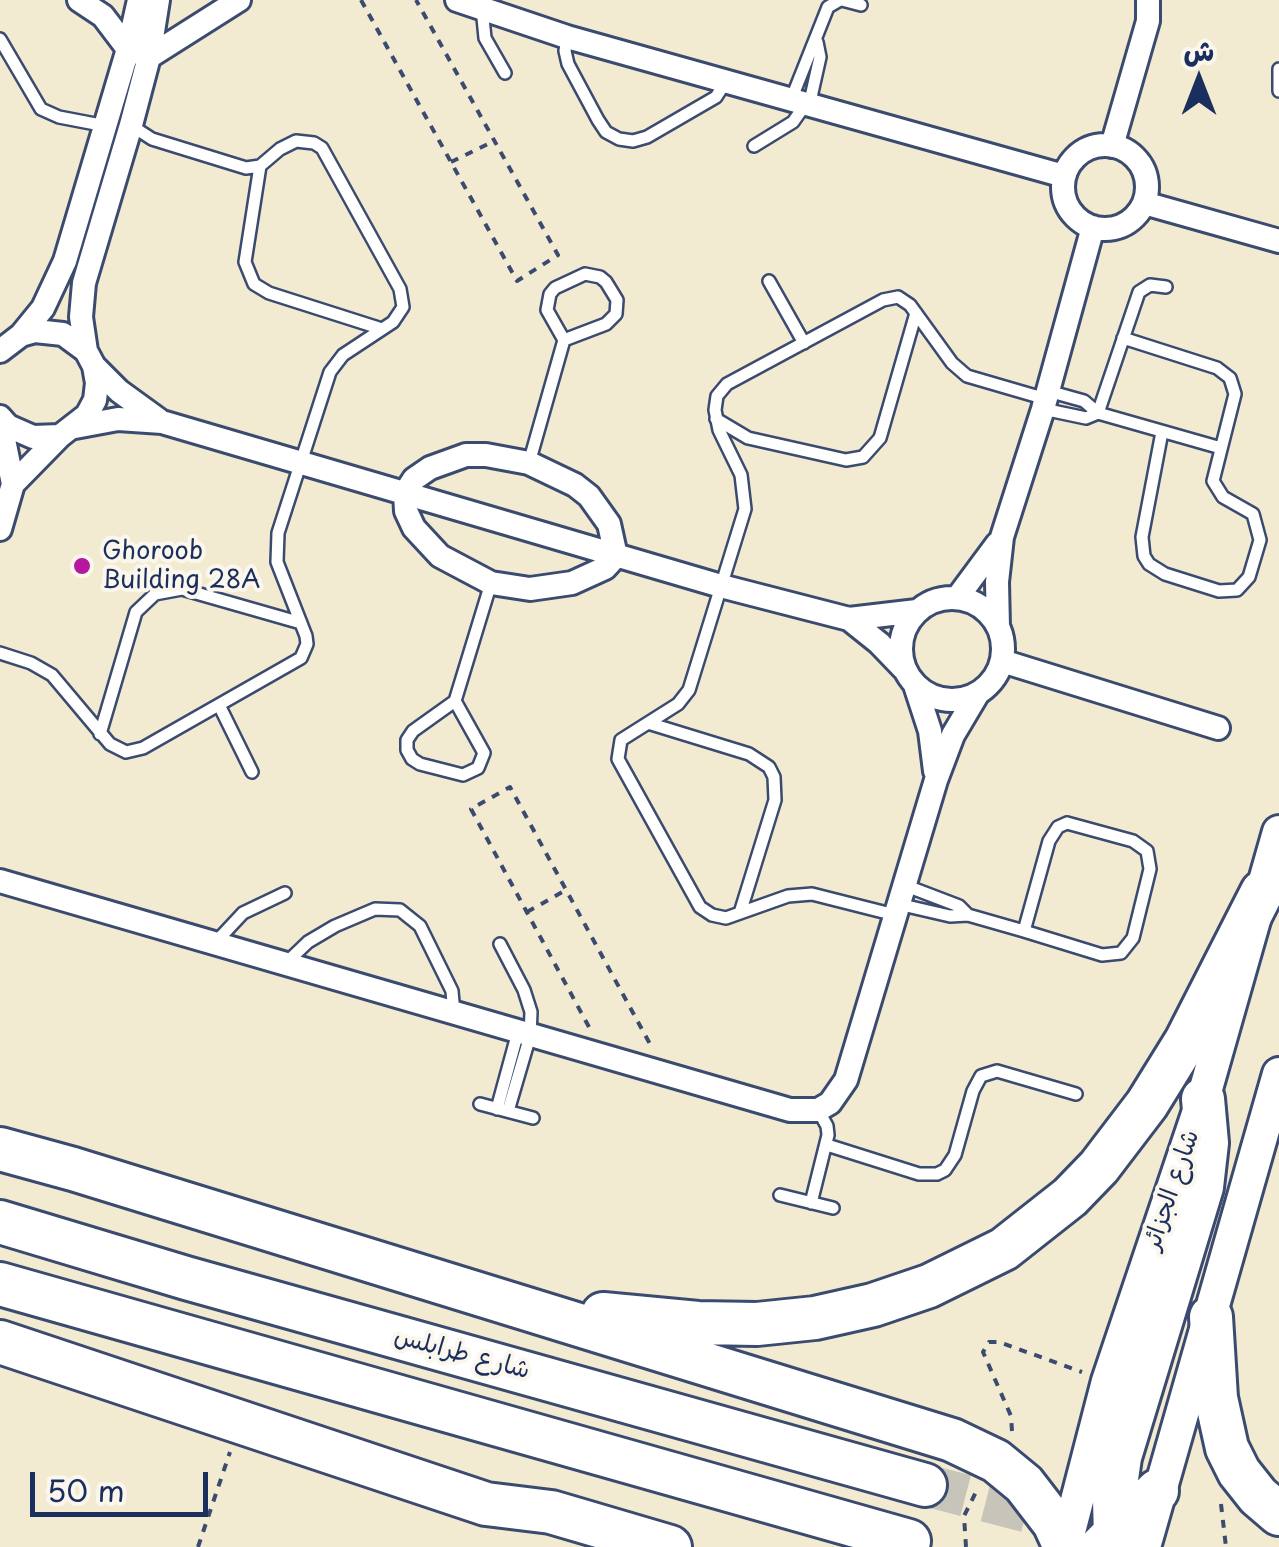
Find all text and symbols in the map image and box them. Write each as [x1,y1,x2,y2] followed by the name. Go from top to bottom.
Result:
[1184,28,1214,71] text: ش
[1149,30,1249,130] north arrow
[102,537,260,596] place label: Ghoroob Building 28A
[71,555,93,577] marker: Ghoroob Building 28A
[1137,1126,1207,1254] street label: شارع الجزائر
[391,1322,533,1386] street label: شارع طرابلس
[35,1452,212,1514] scale bar
[47,1467,125,1512] text: 50 m

